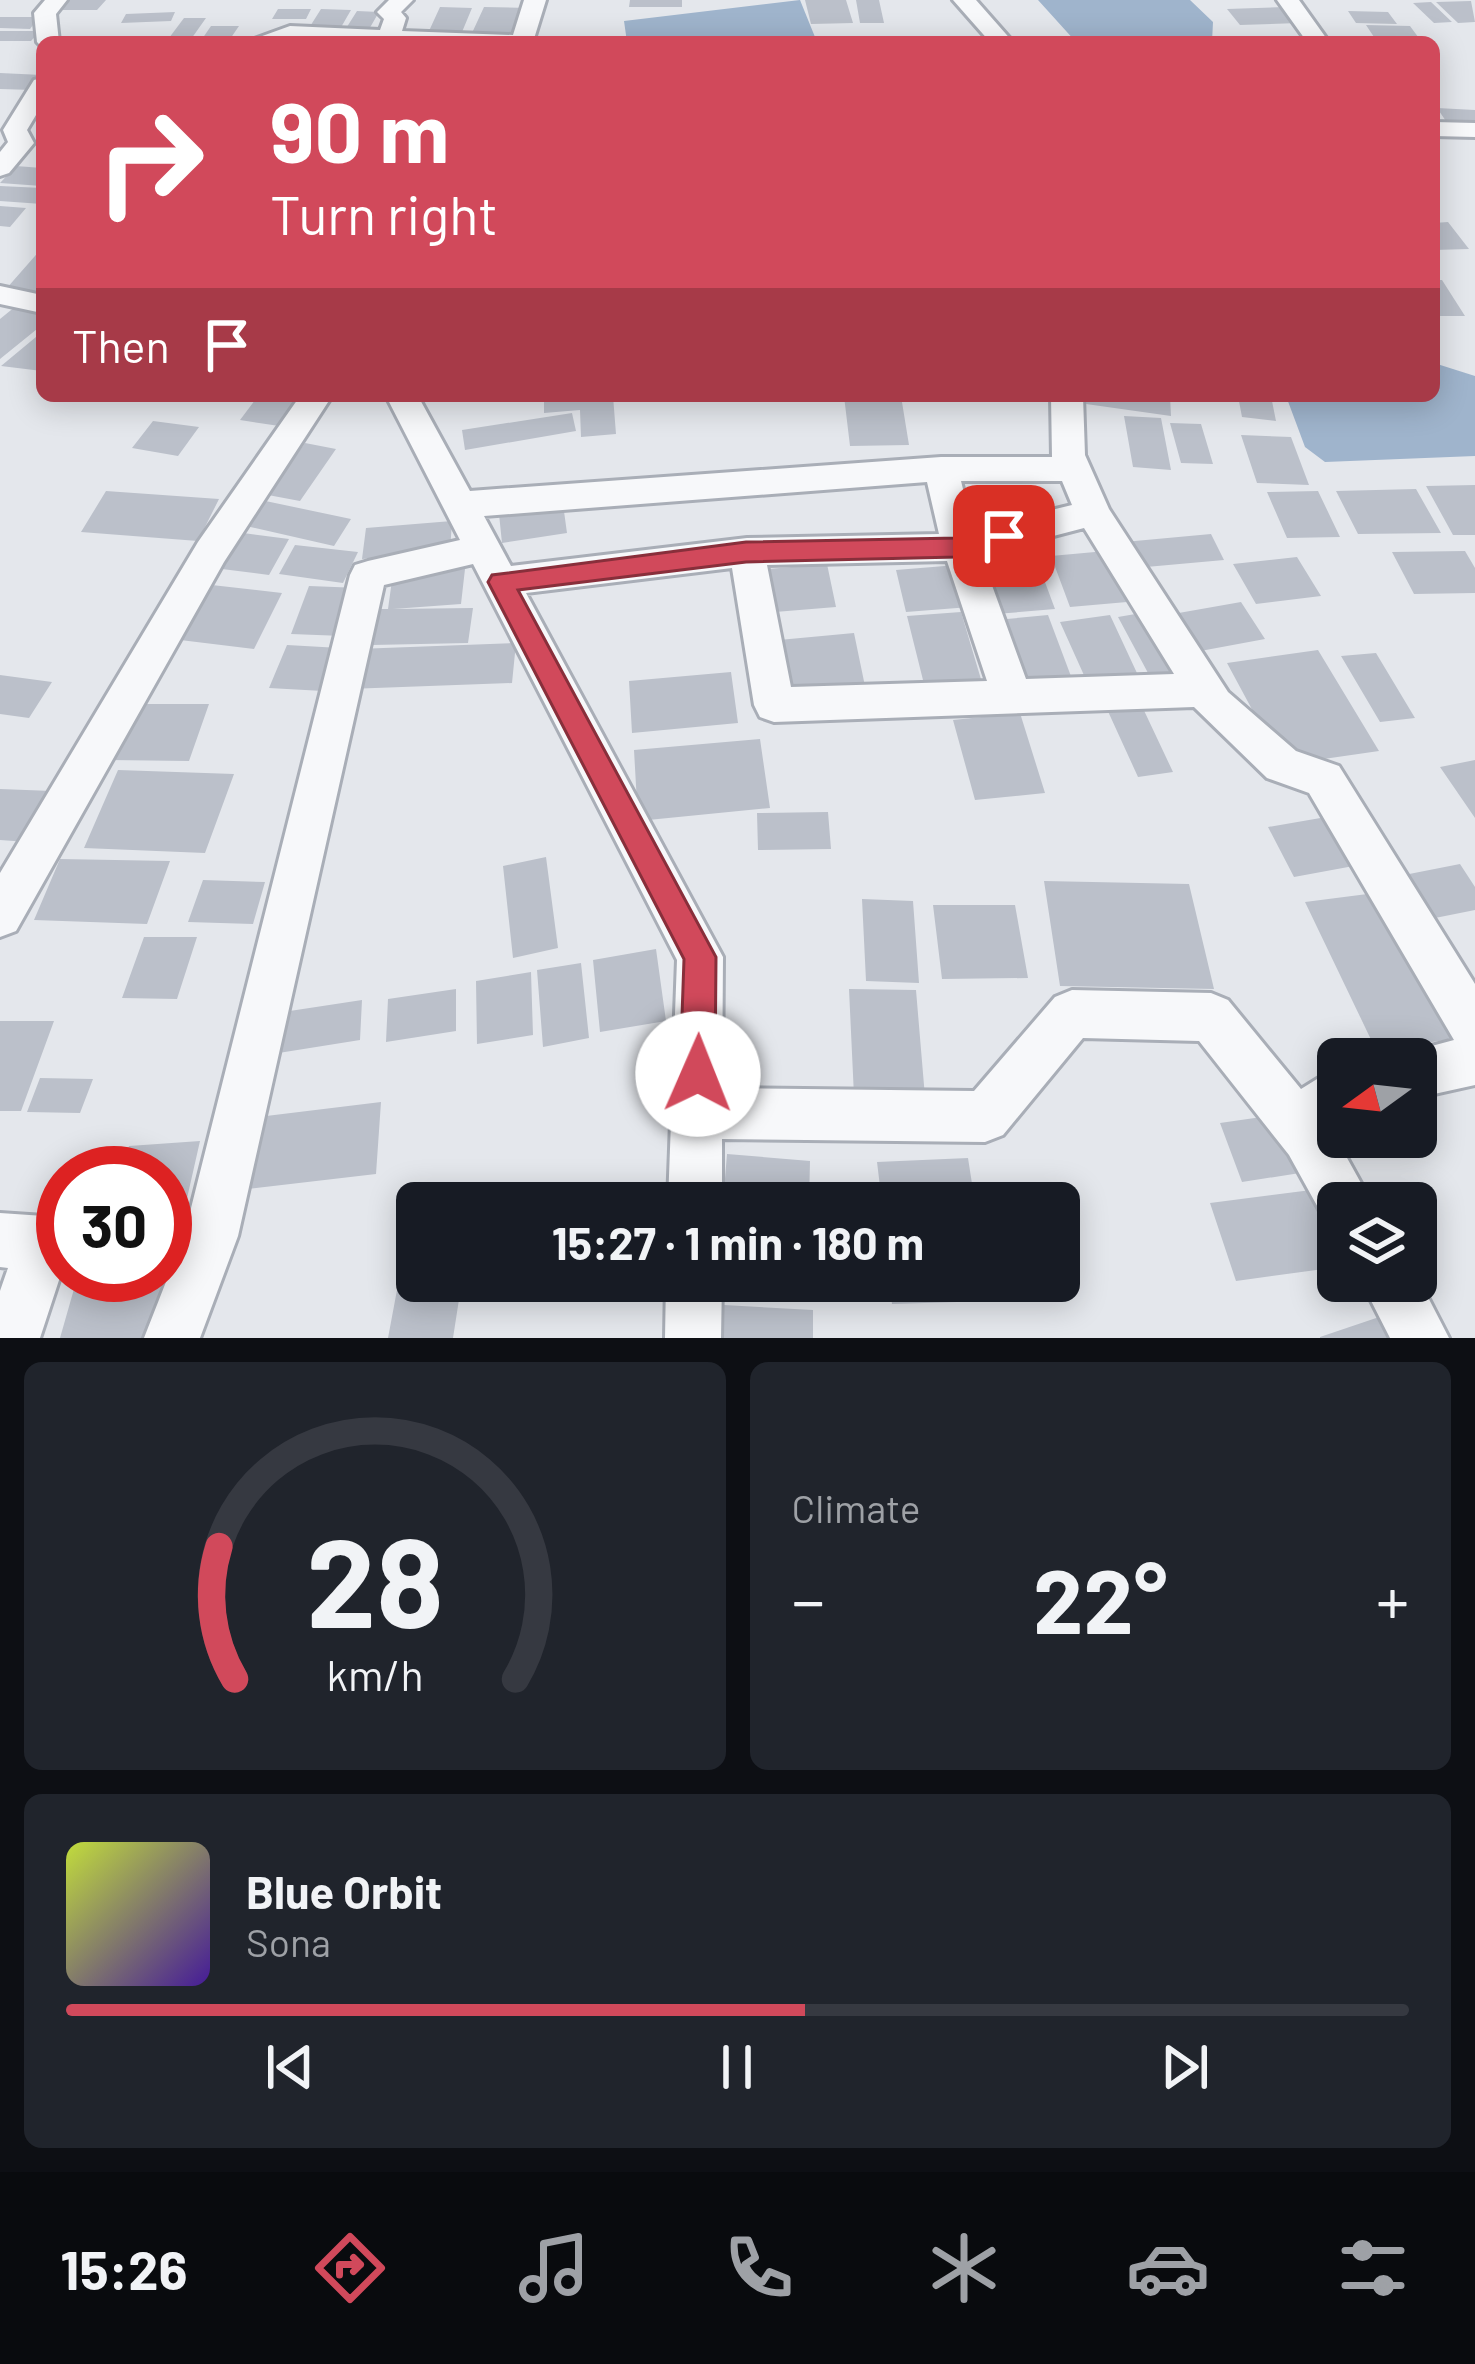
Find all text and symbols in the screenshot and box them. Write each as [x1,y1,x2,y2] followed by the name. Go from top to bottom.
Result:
[270,79,449,180] text: 90 m
[72,84,228,240] icon: right
[270,181,498,246] text: Turn right
[194,312,260,378] icon: arrive
[72,318,170,372] text: Then
[953,485,1055,587] pin
[971,503,1037,569] icon: arrive
[635,1011,761,1137] position arrow
[1317,1038,1437,1158] north arrow
[1317,1038,1437,1302] map controls
[36,1146,192,1302] speed limit sign: 30
[1317,1182,1437,1302] button: layers
[552,1215,924,1269] text: 15:27 · 1 min · 180 m
[792,1484,921,1531] text: Climate
[306,1503,443,1653] text: 28
[1033,1544,1168,1652] text: 22°
[792,1559,825,1638] text: −
[1376,1559,1409,1638] text: +
[326,1648,423,1700] text: km/h
[246,1864,442,1918] text: Blue Orbit
[246,1918,331,1965] text: Sona
[257,2034,323,2100] icon: previous
[704,2034,770,2100] icon: pause
[1152,2034,1218,2100] icon: next
[308,2226,392,2310] icon: directions
[512,2226,596,2310] icon: music
[717,2226,801,2310] icon: phone
[922,2226,1006,2310] icon: climate
[1126,2226,1210,2310] icon: car
[1331,2226,1415,2310] icon: filters
[60,2236,187,2301] text: 15:26

